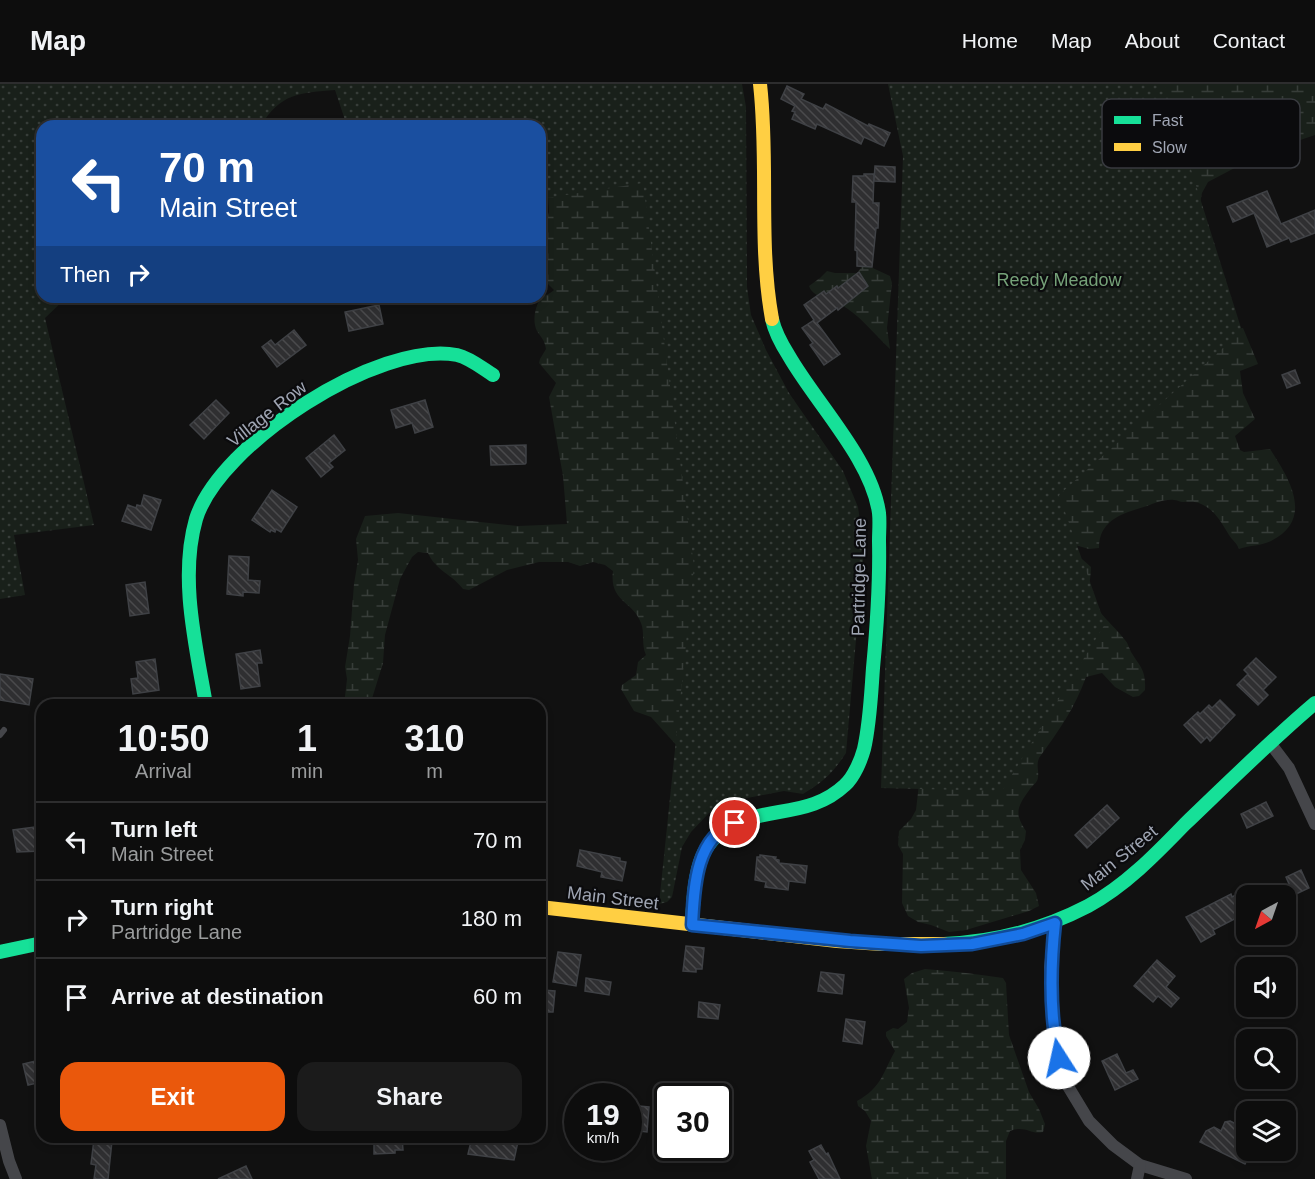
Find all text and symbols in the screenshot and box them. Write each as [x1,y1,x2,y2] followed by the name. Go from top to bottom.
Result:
[30,25,86,56] text: Map
[962,29,1018,52] text: Home
[1051,29,1092,52] text: Map
[1125,29,1180,52] text: About
[1213,29,1285,52] text: Contact
[1102,99,1300,168] legend
[1152,112,1184,129] text: Fast
[1152,139,1187,156] text: Slow
[60,144,138,222] icon: left
[159,144,255,191] text: 70 m
[159,193,297,223] text: Main Street
[122,258,155,291] icon: right
[60,262,110,287] text: Then
[996,270,1123,290] park label: Reedy Meadow
[224,376,311,451] street label: Village Row
[848,518,870,636] street label: Partridge Lane
[117,718,209,759] text: 10:50
[297,718,317,759] text: 1
[404,718,465,759] text: 310
[135,760,192,782] text: Arrival
[291,760,323,782] text: min
[426,760,443,782] text: m
[709,797,760,848] pin
[718,806,751,839] icon: arrive
[111,817,197,842] text: Turn left
[1077,821,1161,895] street label: Main Street
[60,825,93,858] icon: left
[473,828,522,853] text: 70 m
[111,843,213,865] text: Main Street
[566,882,660,914] street label: Main Street
[1236,885,1296,945] north arrow
[1236,885,1296,1161] map controls
[111,895,213,920] text: Turn right
[60,903,93,936] icon: right
[461,906,522,931] text: 180 m
[111,921,242,943] text: Partridge Lane
[1236,957,1296,1017] button: sound
[60,981,93,1014] icon: arrive
[111,984,324,1009] text: Arrive at destination
[473,984,522,1009] text: 60 m
[1027,1026,1091,1090] position arrow
[1236,1029,1296,1089] button: search
[60,1062,285,1131] button: Exit
[297,1062,522,1131] button: Share
[654,1083,732,1161] speed limit sign: 30
[586,1098,620,1131] text: 19
[1236,1101,1296,1161] button: layers
[587,1129,619,1146] text: km/h

